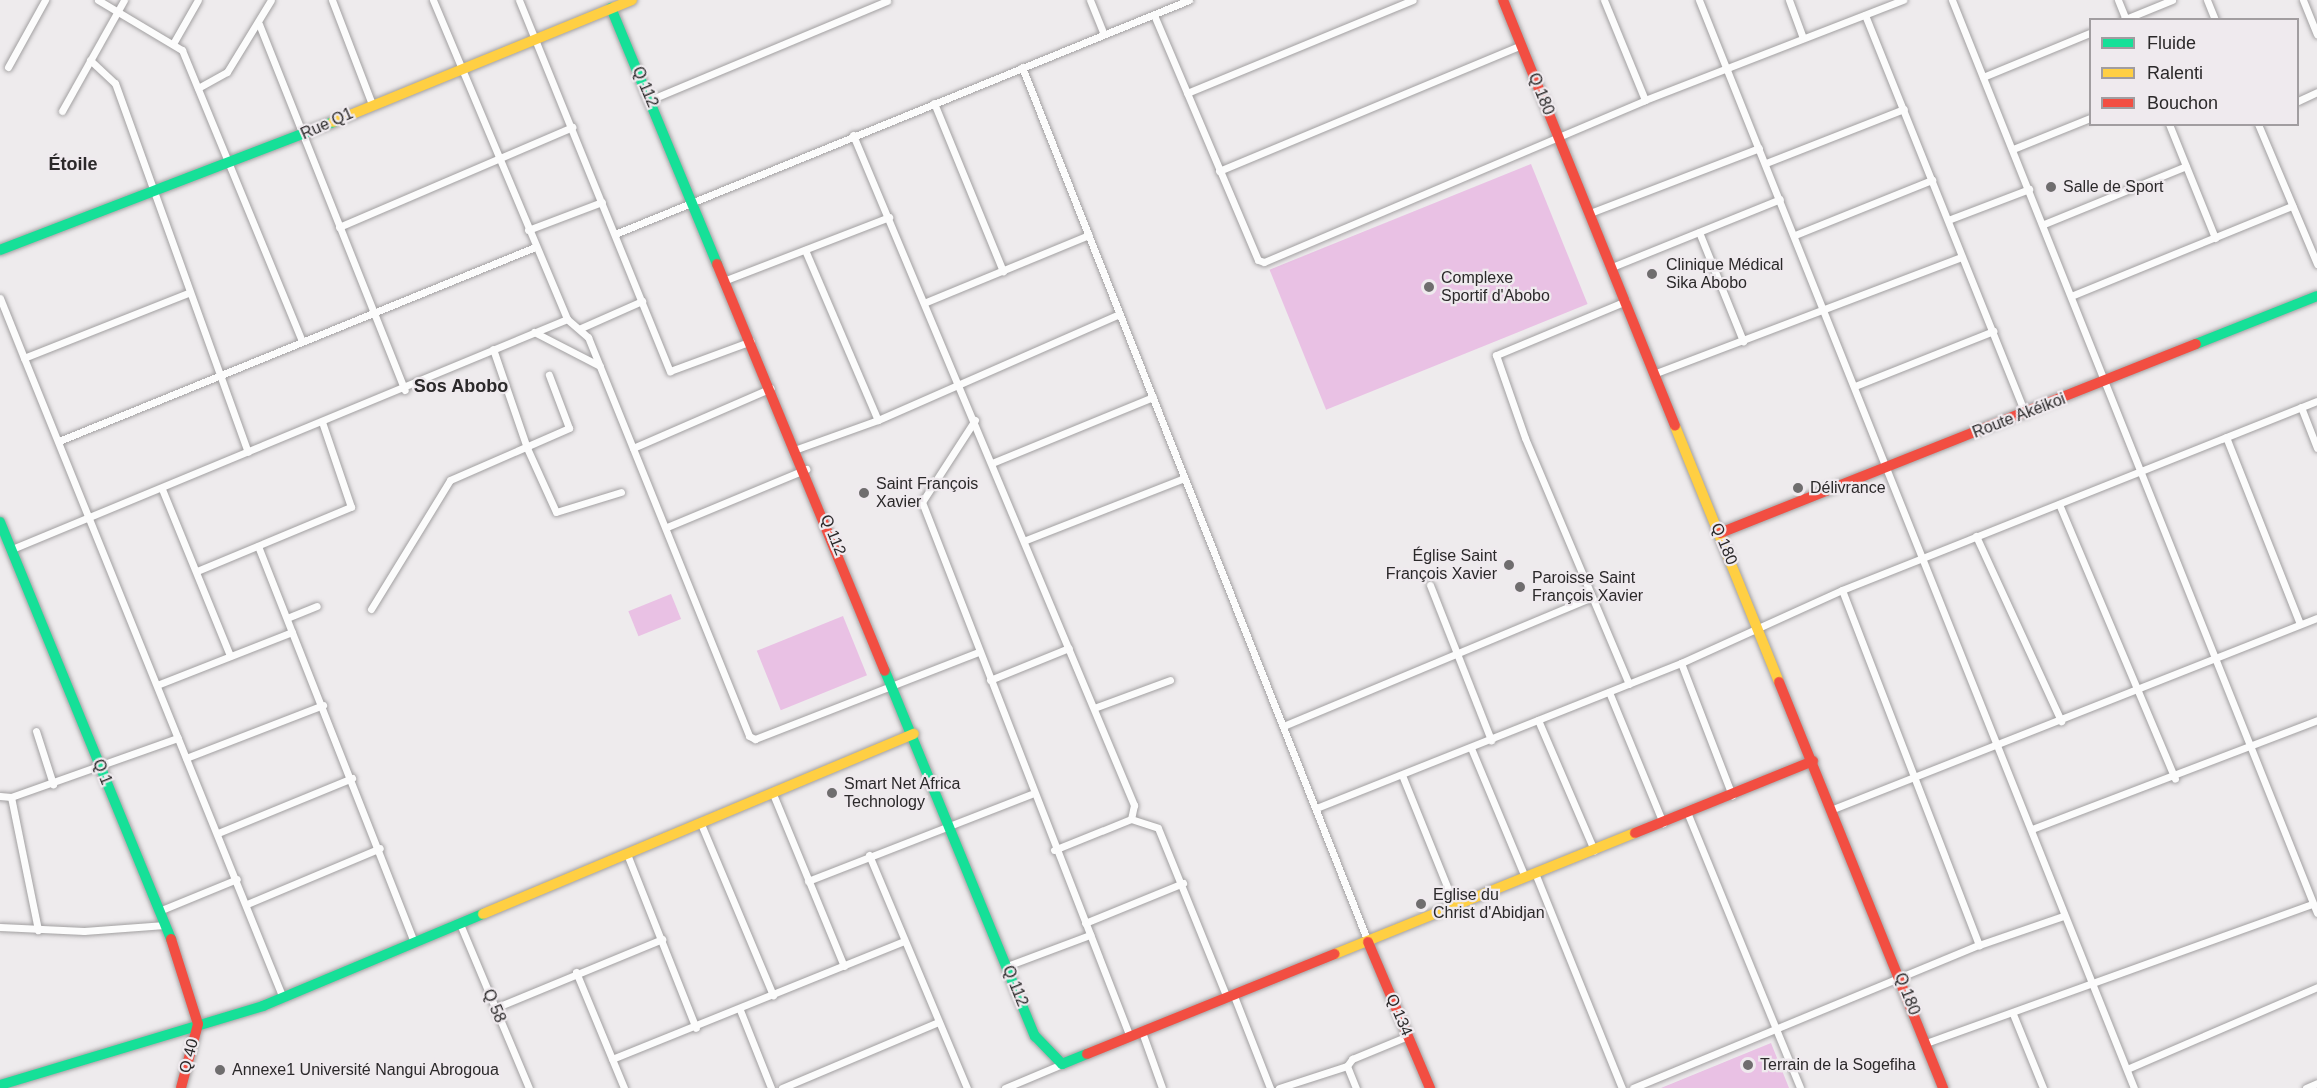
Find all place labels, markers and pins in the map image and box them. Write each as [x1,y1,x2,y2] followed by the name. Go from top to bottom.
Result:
[2063,177,2164,197] place label: Salle de Sport
[2044,180,2058,194] marker: Salle de Sport
[1666,255,1783,293] place label: Clinique Médical Sika Abobo
[1643,265,1661,283] marker: Clinique Médical Sika Abobo
[1441,268,1550,306] place label: Complexe Sportif d'Abobo
[1422,280,1436,294] marker: Complexe Sportif d'Abobo
[876,474,978,512] place label: Saint François Xavier
[1810,478,1886,498] place label: Délivrance
[1791,481,1805,495] marker: Délivrance
[857,486,871,500] marker: Saint François Xavier
[1386,546,1497,584] place label: Église Saint François Xavier
[1502,558,1516,572] marker: Église Saint François Xavier
[1532,568,1643,606] place label: Paroisse Saint François Xavier
[1513,580,1527,594] marker: Paroisse Saint François Xavier
[844,774,961,812] place label: Smart Net Africa Technology
[825,786,839,800] marker: Smart Net Africa Technology
[1433,885,1545,923] place label: Eglise du Christ d'Abidjan
[1414,897,1428,911] marker: Eglise du Christ d'Abidjan
[1760,1055,1916,1075] place label: Terrain de la Sogefiha
[1741,1058,1755,1072] marker: Terrain de la Sogefiha
[232,1060,500,1080] place label: Annexe1 Université Nangui Abrogoua
[213,1063,227,1077] marker: Annexe1 Université Nangui Abrogoua

